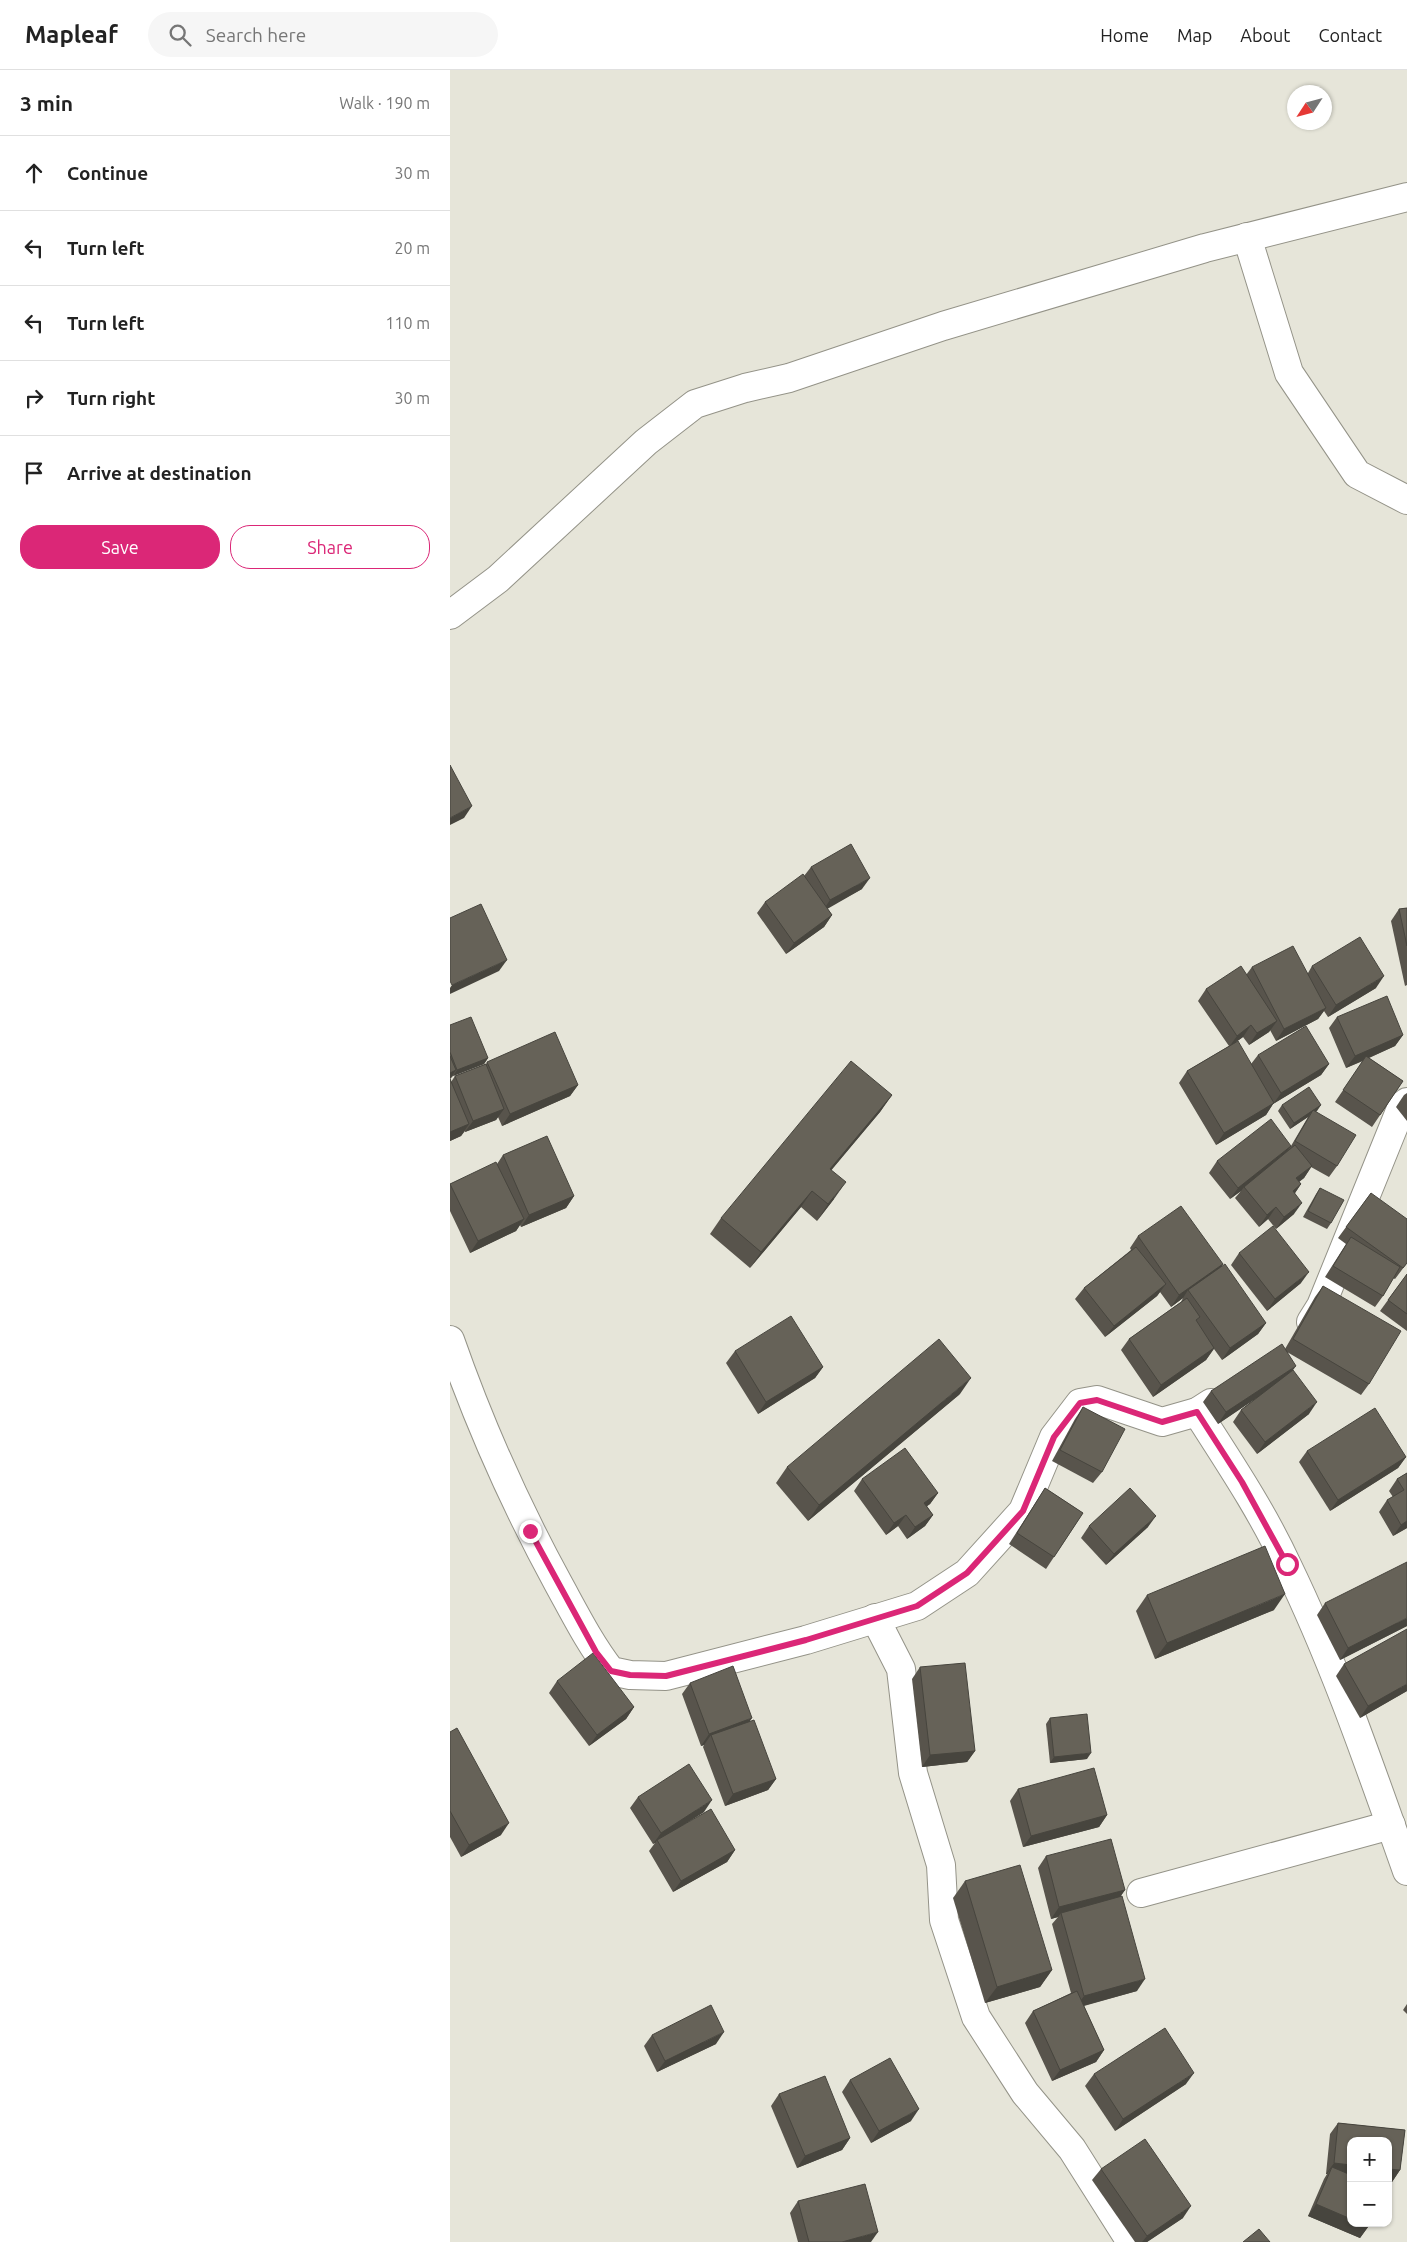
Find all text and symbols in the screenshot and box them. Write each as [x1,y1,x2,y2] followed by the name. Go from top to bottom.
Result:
[148,12,498,57] search box
[25,21,118,48] text: Mapleaf
[166,21,194,49] icon: search
[206,24,306,46] text: Search here
[1100,25,1149,45] text: Home
[1177,25,1212,45] text: Map
[1240,25,1290,45] text: About
[1318,25,1382,45] text: Contact
[1287,85,1332,130] north arrow
[20,91,73,115] text: 3 min
[339,94,430,112] text: Walk · 190 m
[20,159,48,187] icon: ahead
[67,162,148,184] text: Continue
[394,164,430,182] text: 30 m
[20,234,48,262] icon: left
[67,237,145,259] text: Turn left
[394,239,430,257] text: 20 m
[20,309,48,337] icon: left
[67,312,145,334] text: Turn left
[385,314,430,332] text: 110 m
[20,384,48,412] icon: right
[67,387,155,409] text: Turn right
[394,389,430,407] text: 30 m
[20,459,48,487] icon: arrive
[67,462,252,484] text: Arrive at destination
[20,525,220,569] button: Save
[230,525,430,569] button: Share
[519,1520,542,1543] route end
[1276,1553,1299,1576] route start
[1347,2137,1392,2227] map controls
[1347,2137,1392,2182] button: +
[1347,2182,1392,2227] button: −

